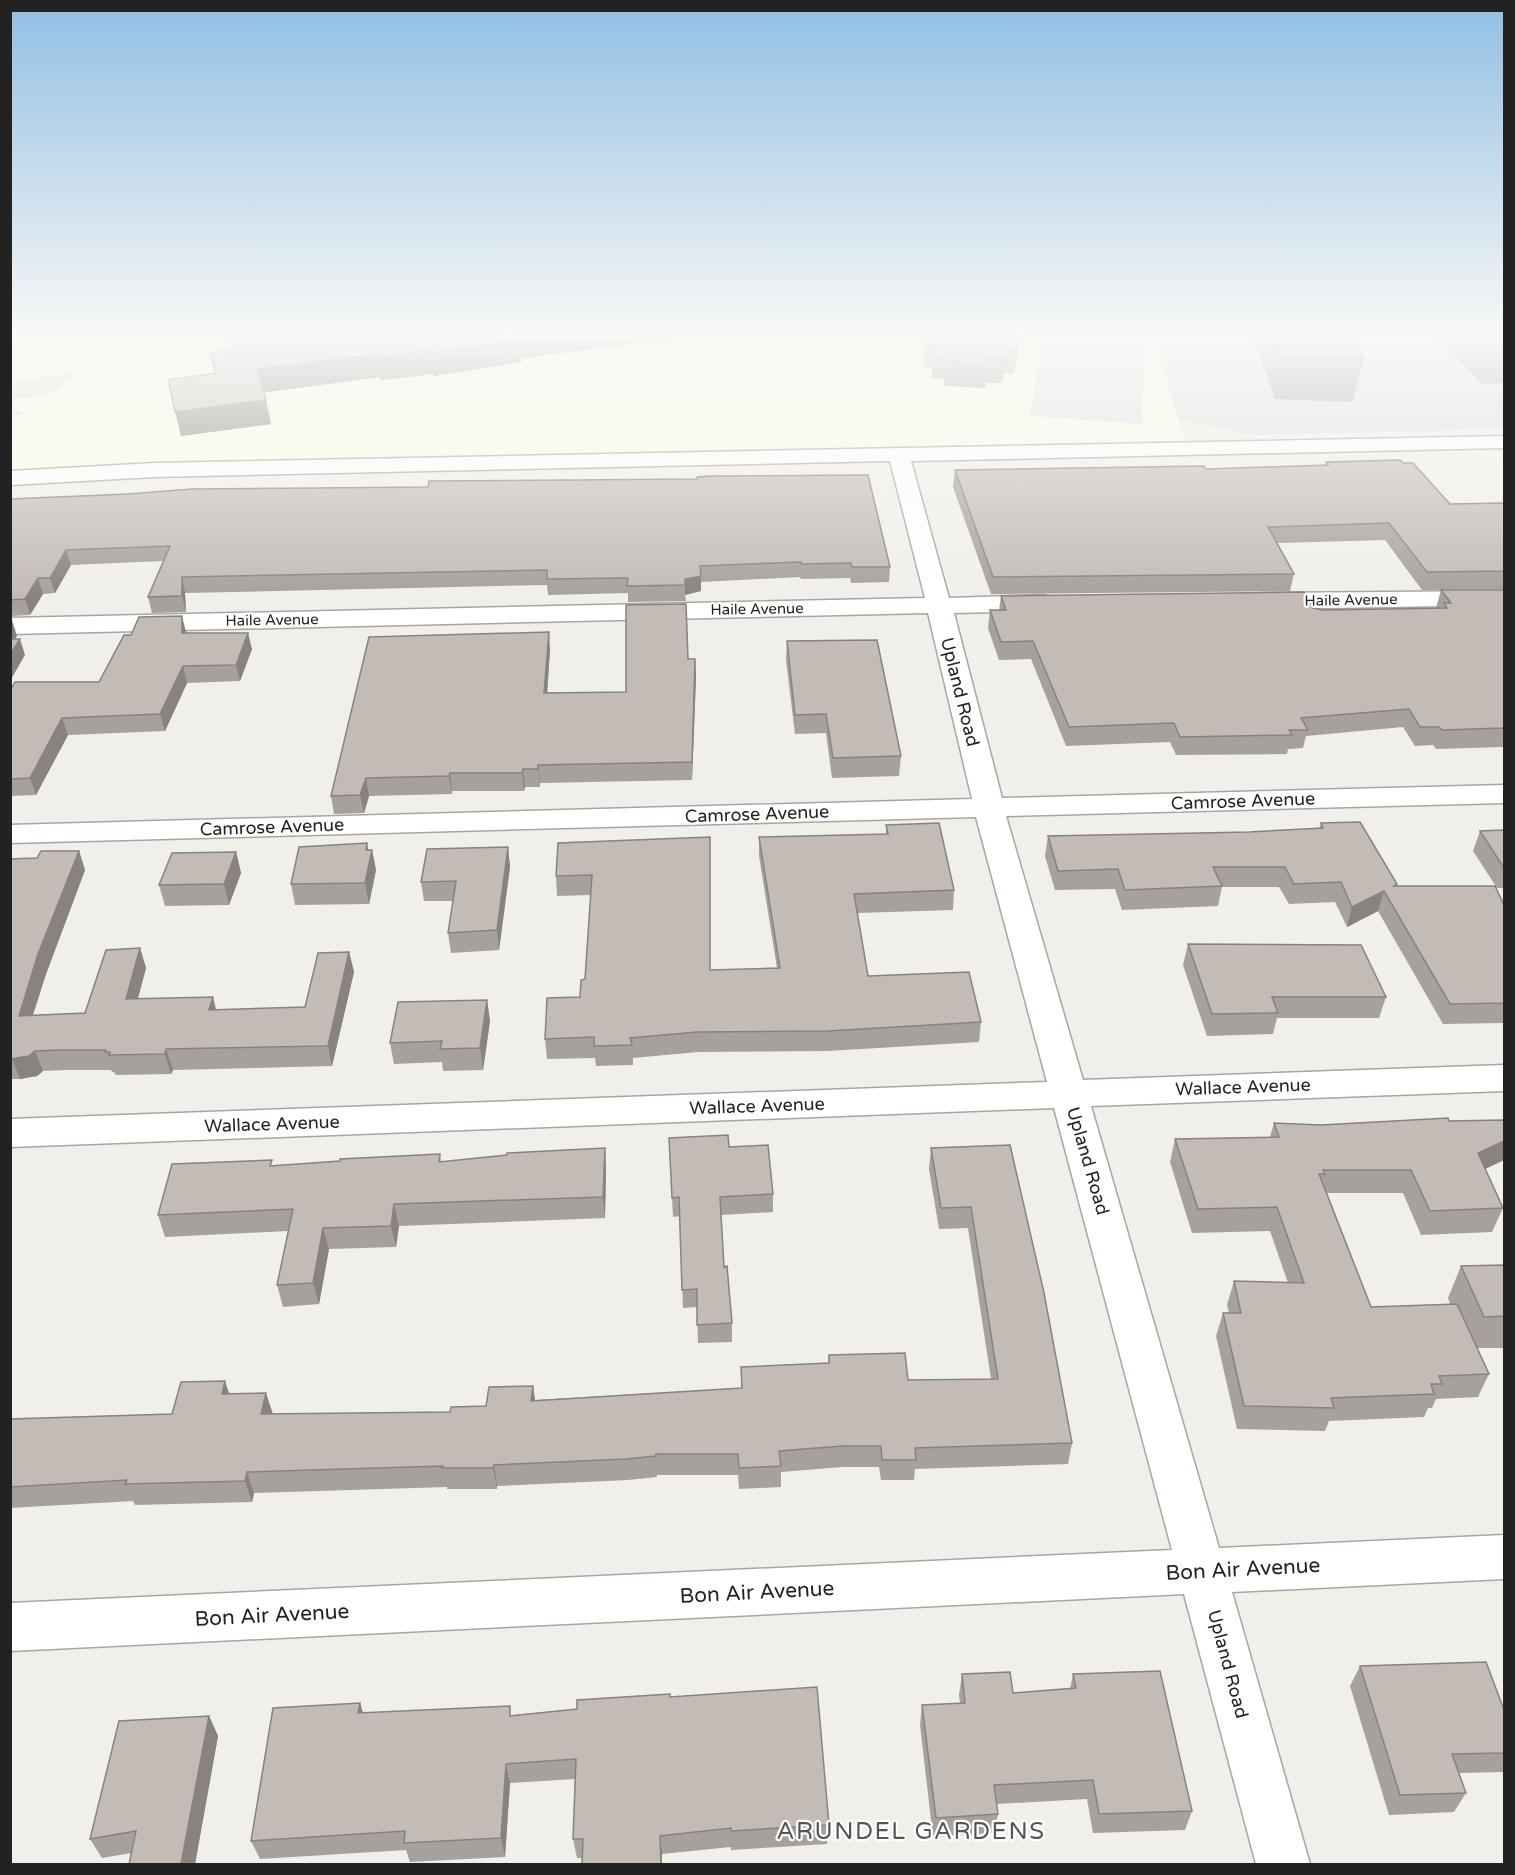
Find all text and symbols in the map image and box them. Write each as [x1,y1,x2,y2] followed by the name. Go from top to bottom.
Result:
[1304,590,1398,610] street label: Haile Avenue
[710,599,804,619] street label: Haile Avenue
[225,610,319,630] street label: Haile Avenue
[936,635,984,749] street label: Upland Road
[1170,787,1316,815] street label: Camrose Avenue
[684,800,830,828] street label: Camrose Avenue
[199,813,345,841] street label: Camrose Avenue
[1175,1074,1311,1100] street label: Wallace Avenue
[689,1093,825,1119] street label: Wallace Avenue
[1062,1104,1114,1218] street label: Upland Road
[204,1111,340,1137] street label: Wallace Avenue
[1165,1553,1321,1586] street label: Bon Air Avenue
[679,1576,835,1609] street label: Bon Air Avenue
[194,1599,350,1632] street label: Bon Air Avenue
[1203,1607,1253,1721] street label: Upland Road
[777,1817,1045,1846] district label: ARUNDEL GARDENS

